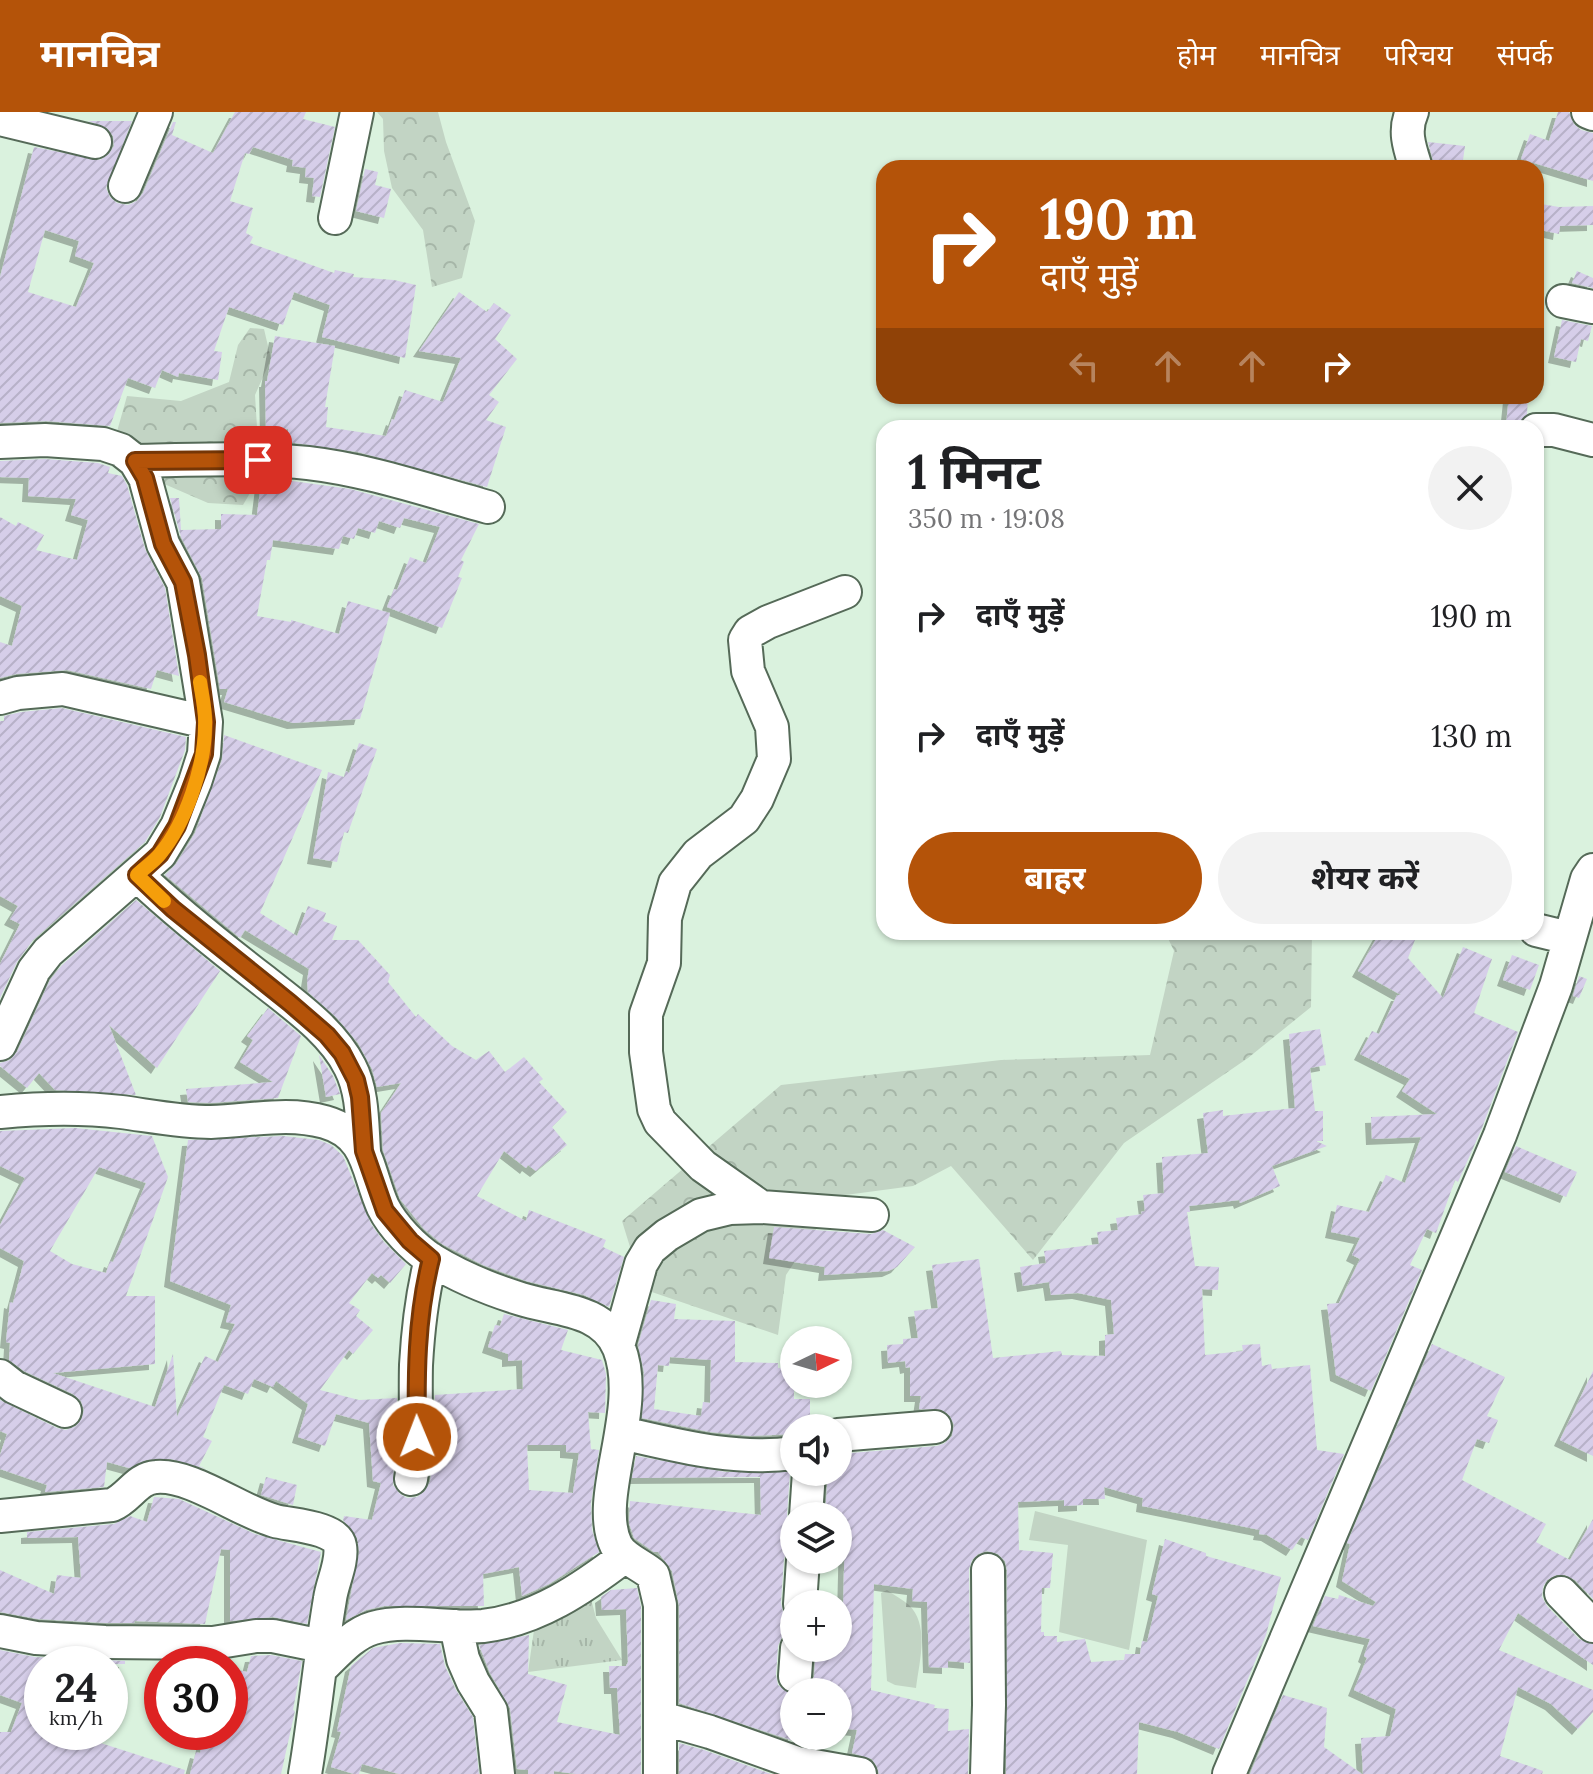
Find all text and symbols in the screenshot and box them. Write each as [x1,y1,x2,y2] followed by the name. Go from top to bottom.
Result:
[40,29,160,77] text: मानचित्र
[1177,37,1216,73] text: होम
[1260,37,1340,73] text: मानचित्र
[1384,37,1453,73] text: परिचय
[1497,37,1553,73] text: संपर्क
[1040,183,1197,254] text: 190 m
[908,192,1012,296] icon: right
[1040,253,1139,299] text: दाएँ मुड़ें
[1062,344,1106,388] icon: left
[1146,344,1190,388] icon: ahead
[1230,344,1274,388] icon: ahead
[1314,344,1358,388] icon: right
[224,426,292,494] pin
[236,438,280,482] icon: arrive
[908,441,1041,502] text: 1 मिनट
[1428,446,1512,530] button: close
[908,502,1065,535] text: 350 m · 19:08
[908,594,952,638] icon: right
[976,595,1064,633] text: दाएँ मुड़ें
[1430,597,1512,635] text: 190 m
[908,714,952,758] icon: right
[976,715,1064,753] text: दाएँ मुड़ें
[1431,717,1512,755] text: 130 m
[908,832,1202,924] button: बाहर
[1218,832,1512,924] button: शेयर करें
[780,1326,852,1398] north arrow
[780,1326,852,1750] map controls
[375,1395,459,1479] position arrow
[780,1414,852,1486] button: sound
[780,1502,852,1574] button: layers
[780,1590,852,1662] button: +
[144,1646,248,1750] speed limit sign: 30
[54,1662,98,1713] text: 24
[780,1678,852,1750] button: −
[49,1705,103,1730] text: km/h

